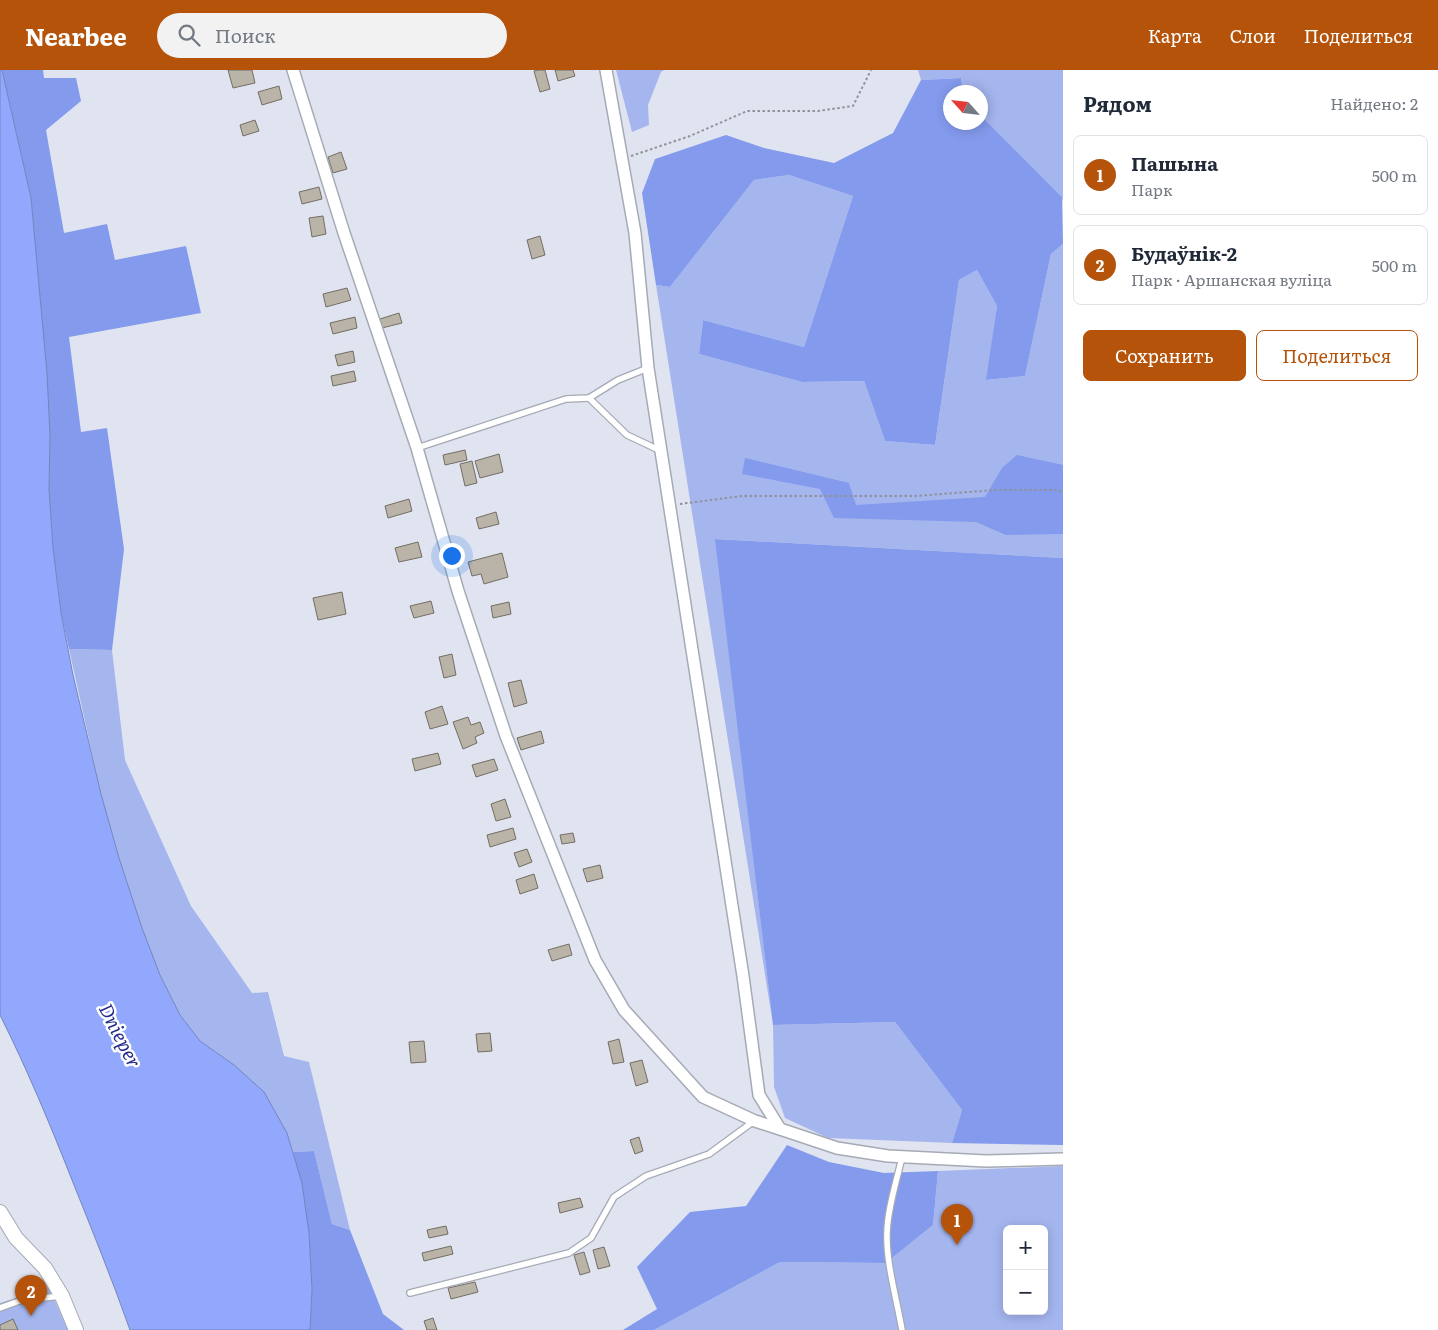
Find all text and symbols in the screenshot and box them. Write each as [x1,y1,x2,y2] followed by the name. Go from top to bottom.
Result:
[157,13,507,58] search box
[25,18,127,53] text: Nearbee
[175,21,203,49] icon: search
[215,21,276,49] text: Поиск
[1148,22,1202,49] text: Карта
[1230,22,1276,49] text: Слои
[1304,22,1413,49] text: Поделиться
[943,85,988,130] north arrow
[1083,87,1152,118] text: Рядом
[1330,91,1418,115] text: Найдено: 2
[1131,149,1218,177] text: Пашына
[1097,163,1103,187] text: 1
[1372,163,1417,187] text: 500 m
[1131,177,1172,201] text: Парк
[1131,239,1237,267] text: Будаўнік-2
[1096,253,1104,277] text: 2
[1372,253,1417,277] text: 500 m
[1131,267,1332,291] text: Парк · Аршанская вуліца
[1083,330,1246,381] button: Сохранить
[1256,330,1418,381] button: Поделиться
[439,543,465,569] your location
[93,998,149,1072] water label: Dnieper
[941,1204,973,1245] pin: 1
[1003,1225,1048,1315] map controls
[1003,1225,1048,1270] button: +
[1003,1270,1048,1315] button: −
[15,1275,47,1316] pin: 2

